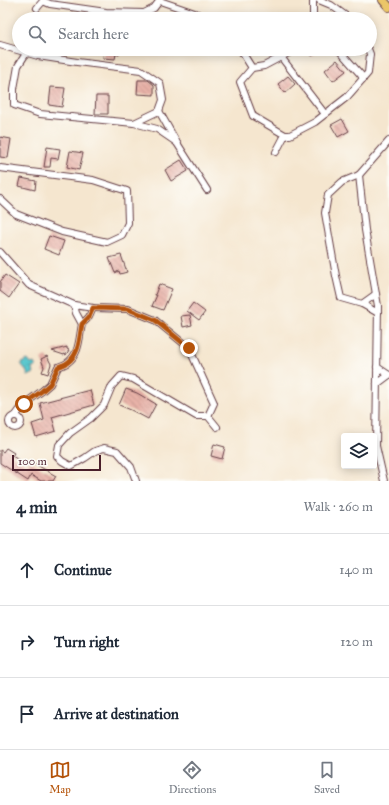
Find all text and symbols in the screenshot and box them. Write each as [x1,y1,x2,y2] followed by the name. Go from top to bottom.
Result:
[12,12,377,56] search box
[26,23,48,45] icon: search
[58,25,129,43] text: Search here
[180,339,198,357] route end
[15,395,33,413] route start
[341,433,377,469] map controls
[341,433,377,469] button: layers
[12,453,101,472] scale bar
[18,455,47,468] text: 100 m
[16,497,57,518] text: 4 min
[303,499,373,515] text: Walk · 260 m
[16,559,38,581] icon: ahead
[54,561,112,579] text: Continue
[339,562,373,578] text: 140 m
[16,631,38,653] icon: right
[54,633,119,651] text: Turn right
[340,634,373,650] text: 120 m
[16,703,38,725] icon: arrive
[54,705,179,723] text: Arrive at destination
[49,759,71,796] tab: Map
[169,759,216,796] tab: Directions
[314,759,340,796] tab: Saved

